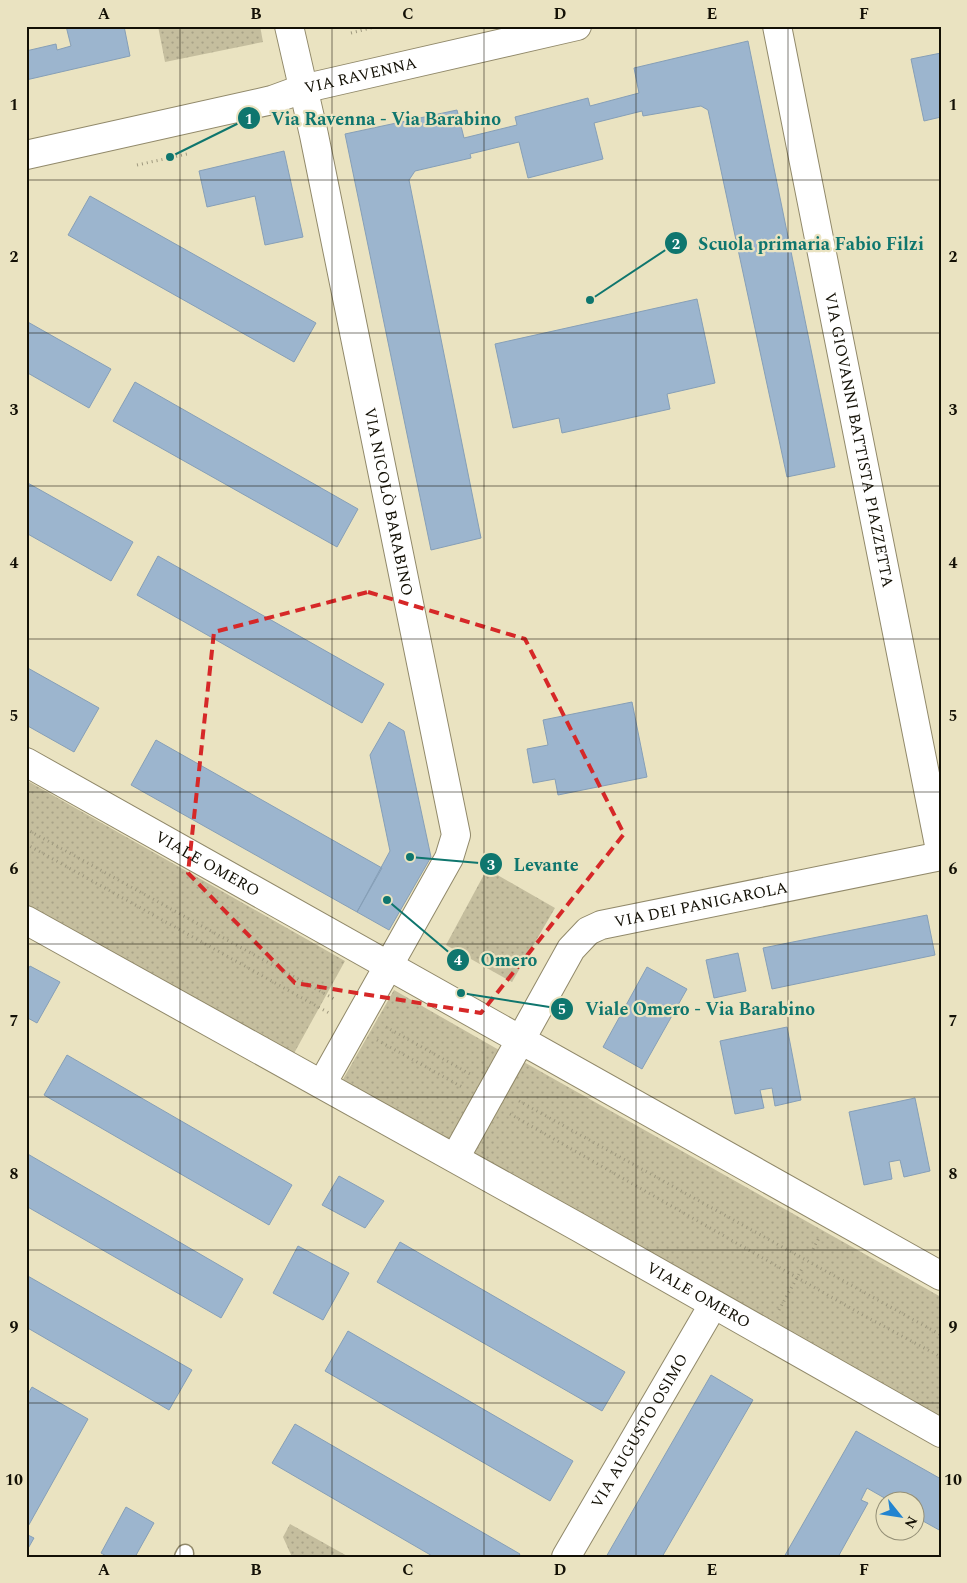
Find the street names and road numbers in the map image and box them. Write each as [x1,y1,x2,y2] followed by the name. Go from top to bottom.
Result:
[302,51,419,100] street label: VIA RAVENNA
[818,290,900,590] street label: VIA GIOVANNI BATTISTA PIAZZETTA
[358,405,419,598] street label: VIA NICOLÒ BARABINO
[151,825,264,903] street label: VIALE OMERO
[612,875,790,934] street label: VIA DEI PANIGAROLA
[642,1256,755,1335] street label: VIALE OMERO
[585,1349,694,1513] street label: VIA AUGUSTO OSIMO

